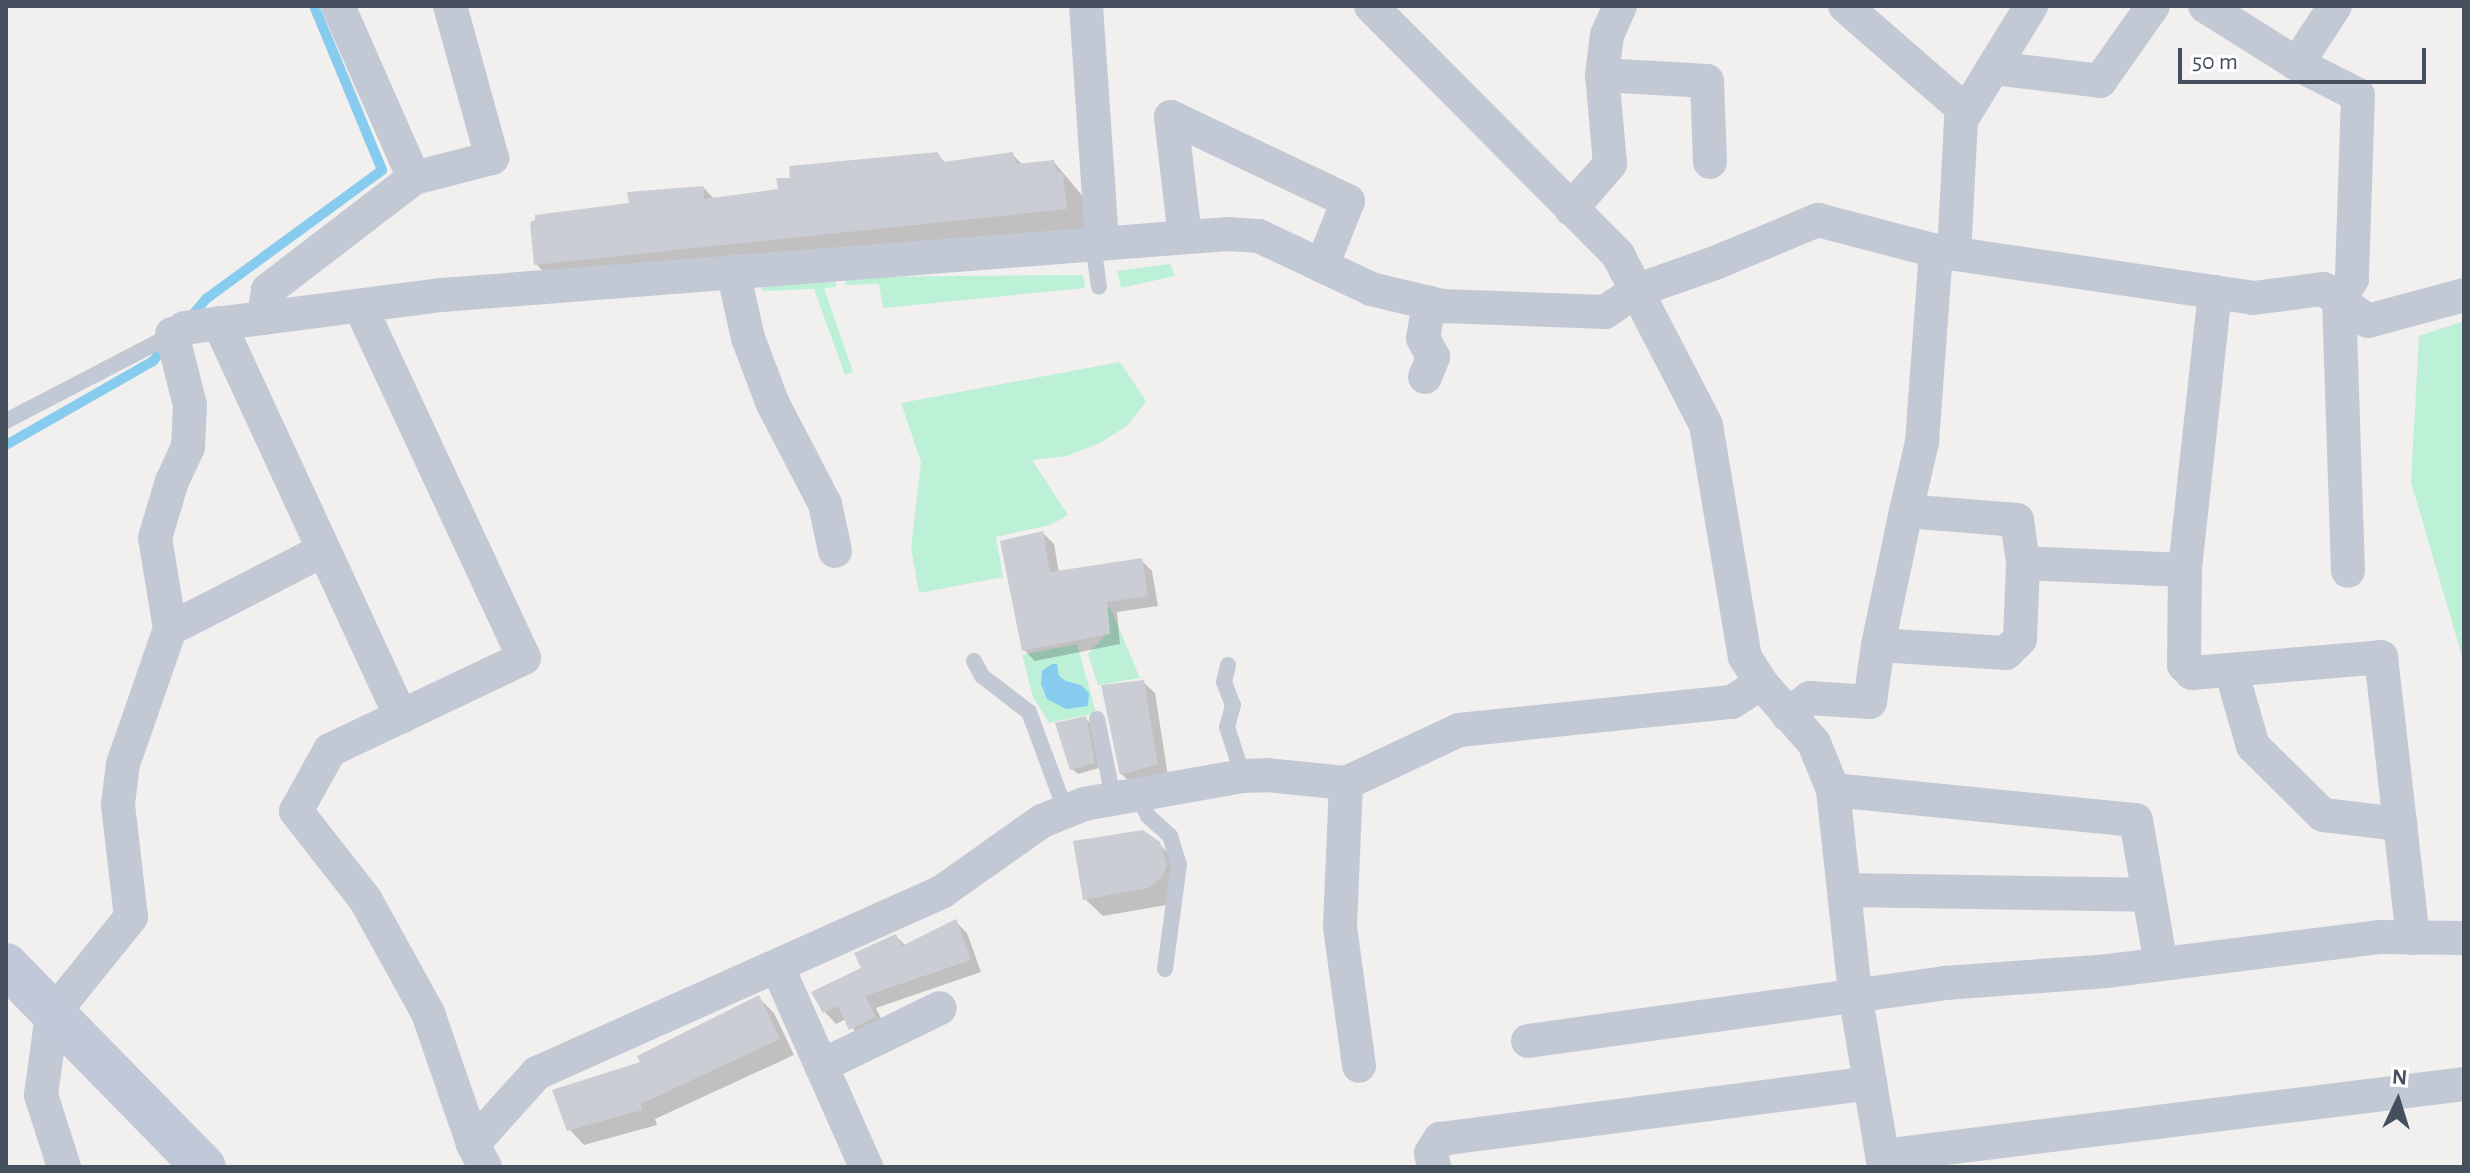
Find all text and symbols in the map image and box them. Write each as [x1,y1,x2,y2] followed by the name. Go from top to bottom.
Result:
[2182,32,2430,82] scale bar
[2192,50,2238,74] text: 50 m
[2358,1061,2438,1141] north arrow
[2391,1066,2408,1089] text: N

